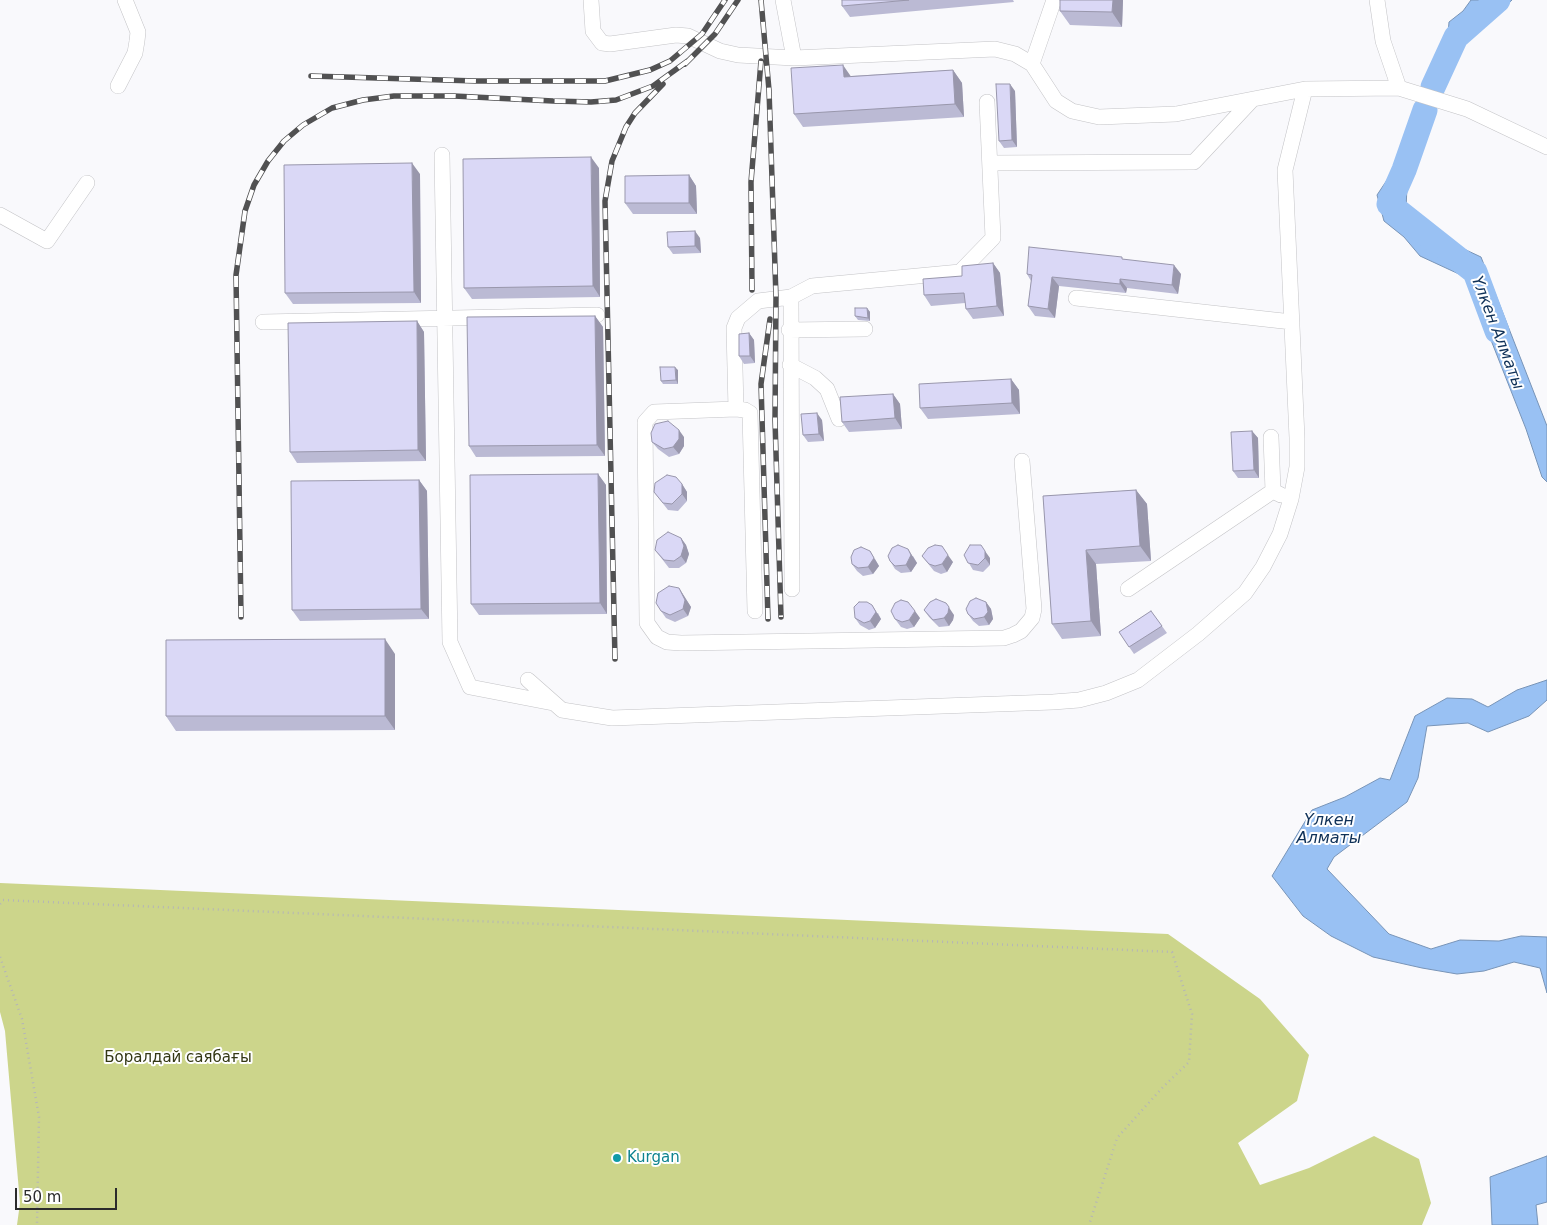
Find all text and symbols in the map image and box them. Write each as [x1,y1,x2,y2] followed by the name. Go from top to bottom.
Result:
[1467,274,1527,392] water label: Үлкен Алматы
[1296,811,1362,849] water label: Үлкен Алматы
[104,1049,252,1067] park label: Боралдай саябағы
[627,1149,680,1167] place label: Kurgan
[611,1152,623,1164] marker: Kurgan
[18,1178,120,1210] scale bar
[23,1188,61,1206] text: 50 m

